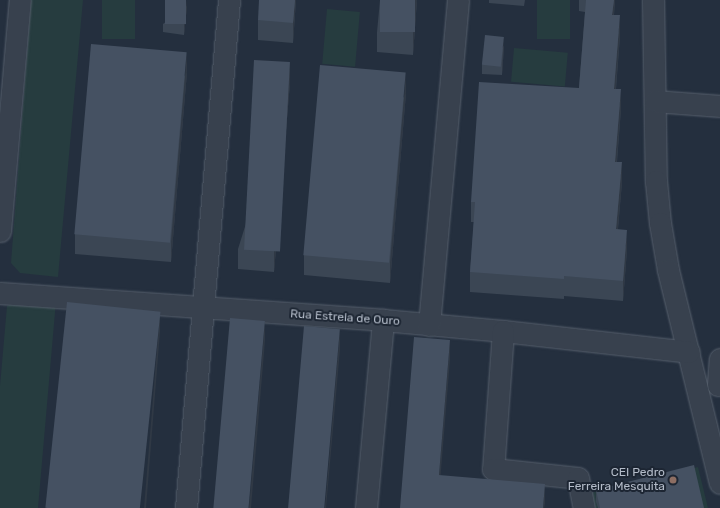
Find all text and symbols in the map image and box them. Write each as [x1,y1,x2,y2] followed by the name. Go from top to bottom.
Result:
[290,307,400,329] street label: Rua Estrela de Ouro
[568,466,665,494] place label: CEI Pedro Ferreira Mesquita
[668,475,678,485] marker: CEI Pedro Ferreira Mesquita

